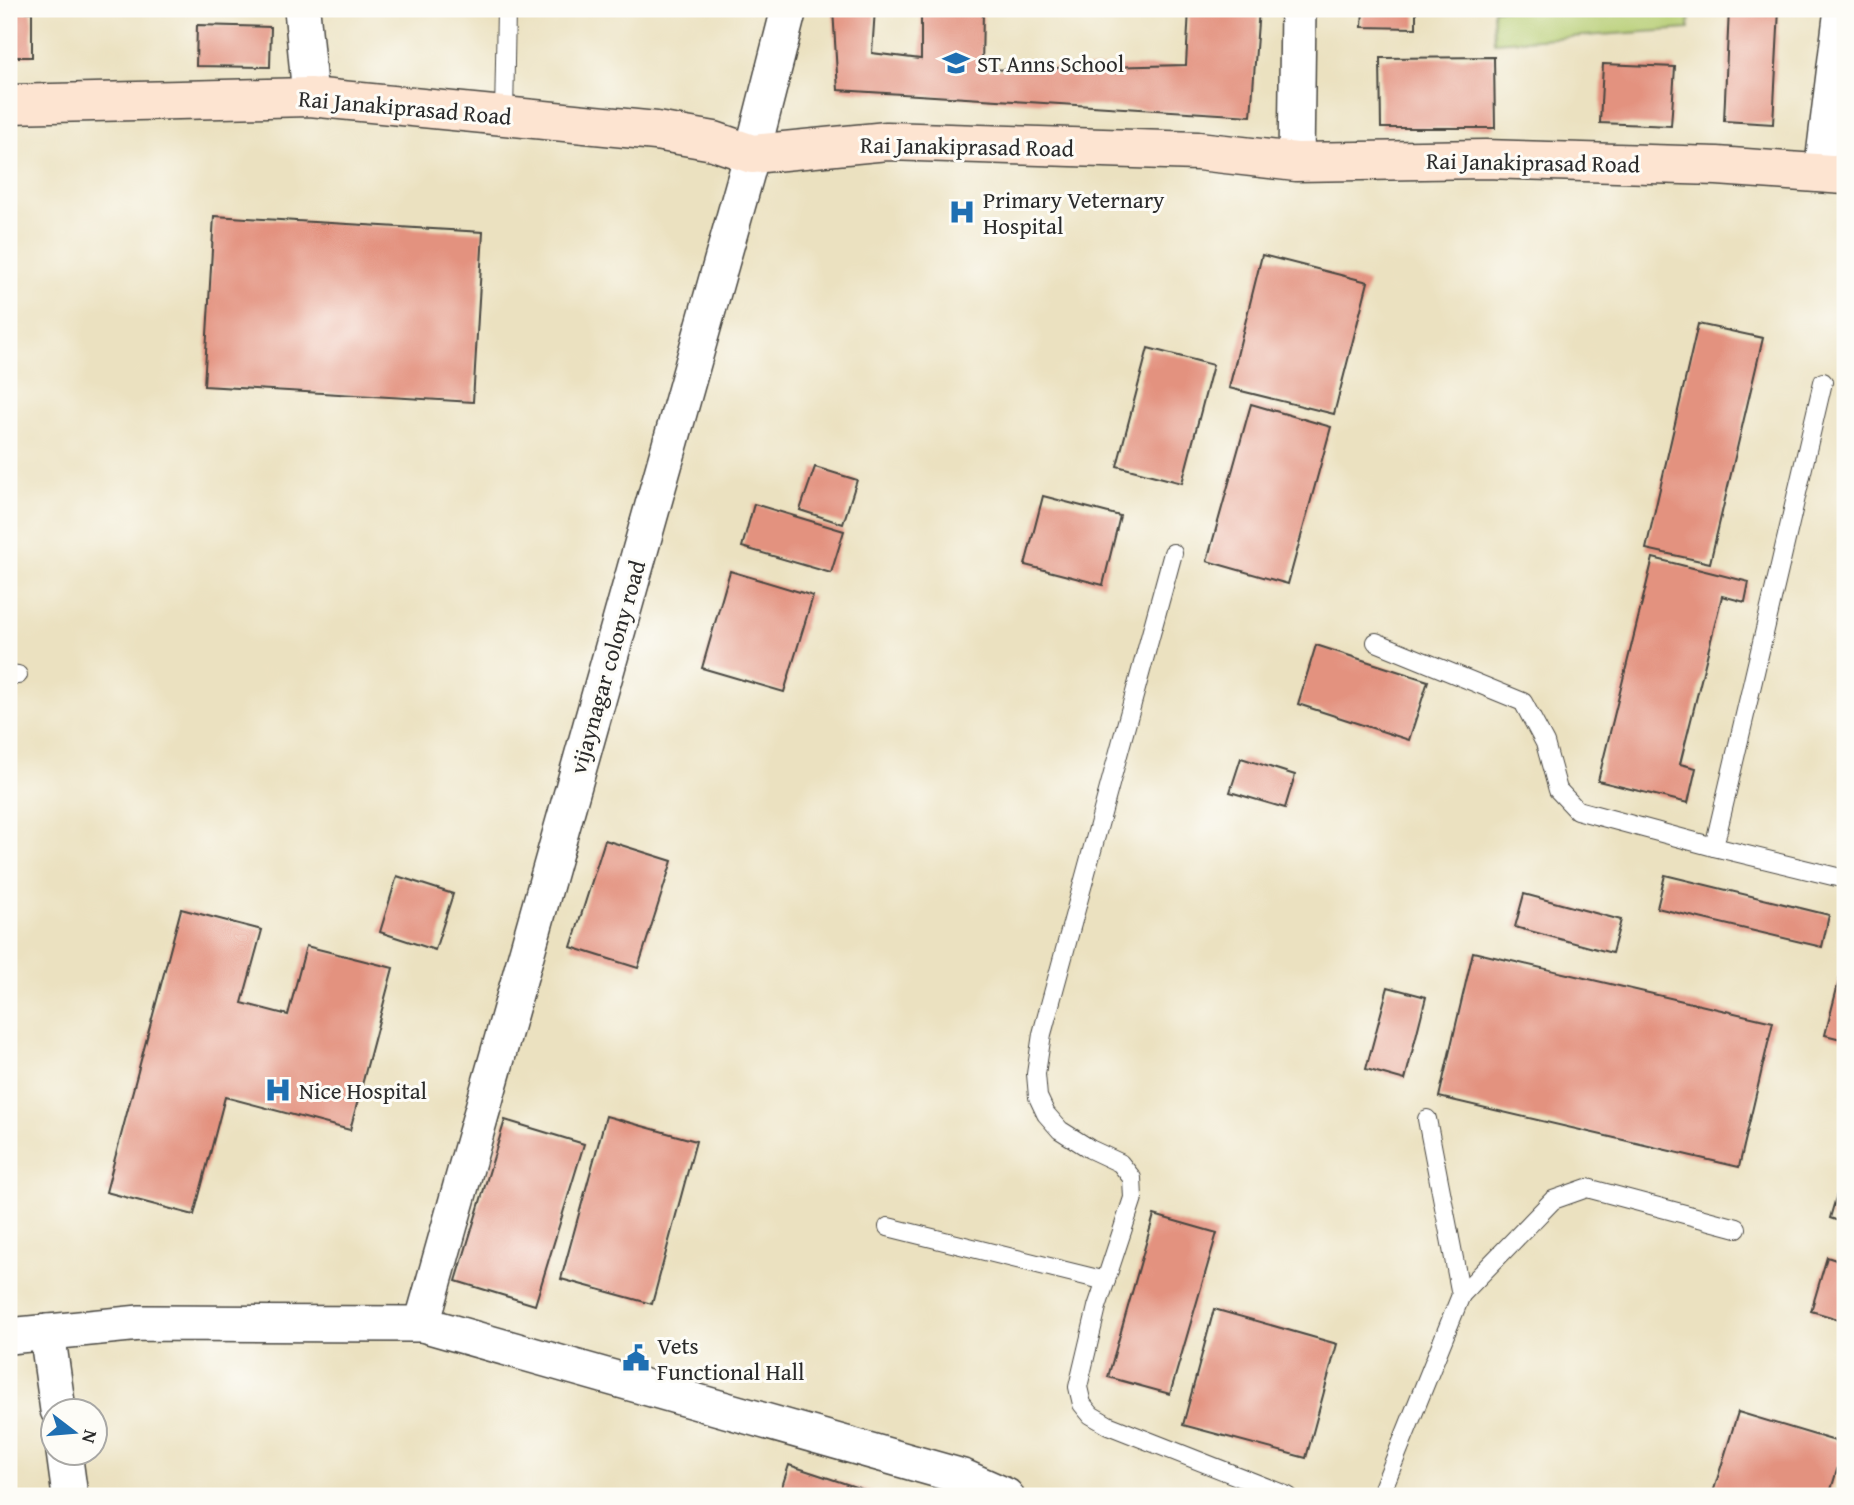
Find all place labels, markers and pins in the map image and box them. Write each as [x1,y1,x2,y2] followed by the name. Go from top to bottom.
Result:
[977,47,1124,80] place label: ST Anns School
[941,48,971,78] school or university icon: ST Anns School
[983,183,1165,242] place label: Primary Veternary Hospital
[947,197,977,227] hospital icon: Primary Veternary Hospital
[299,1074,427,1107] place label: Nice Hospital
[263,1075,293,1105] hospital icon: Nice Hospital
[657,1329,804,1388] place label: Vets Functional Hall
[621,1343,651,1373] public building icon: Vets Functional Hall

